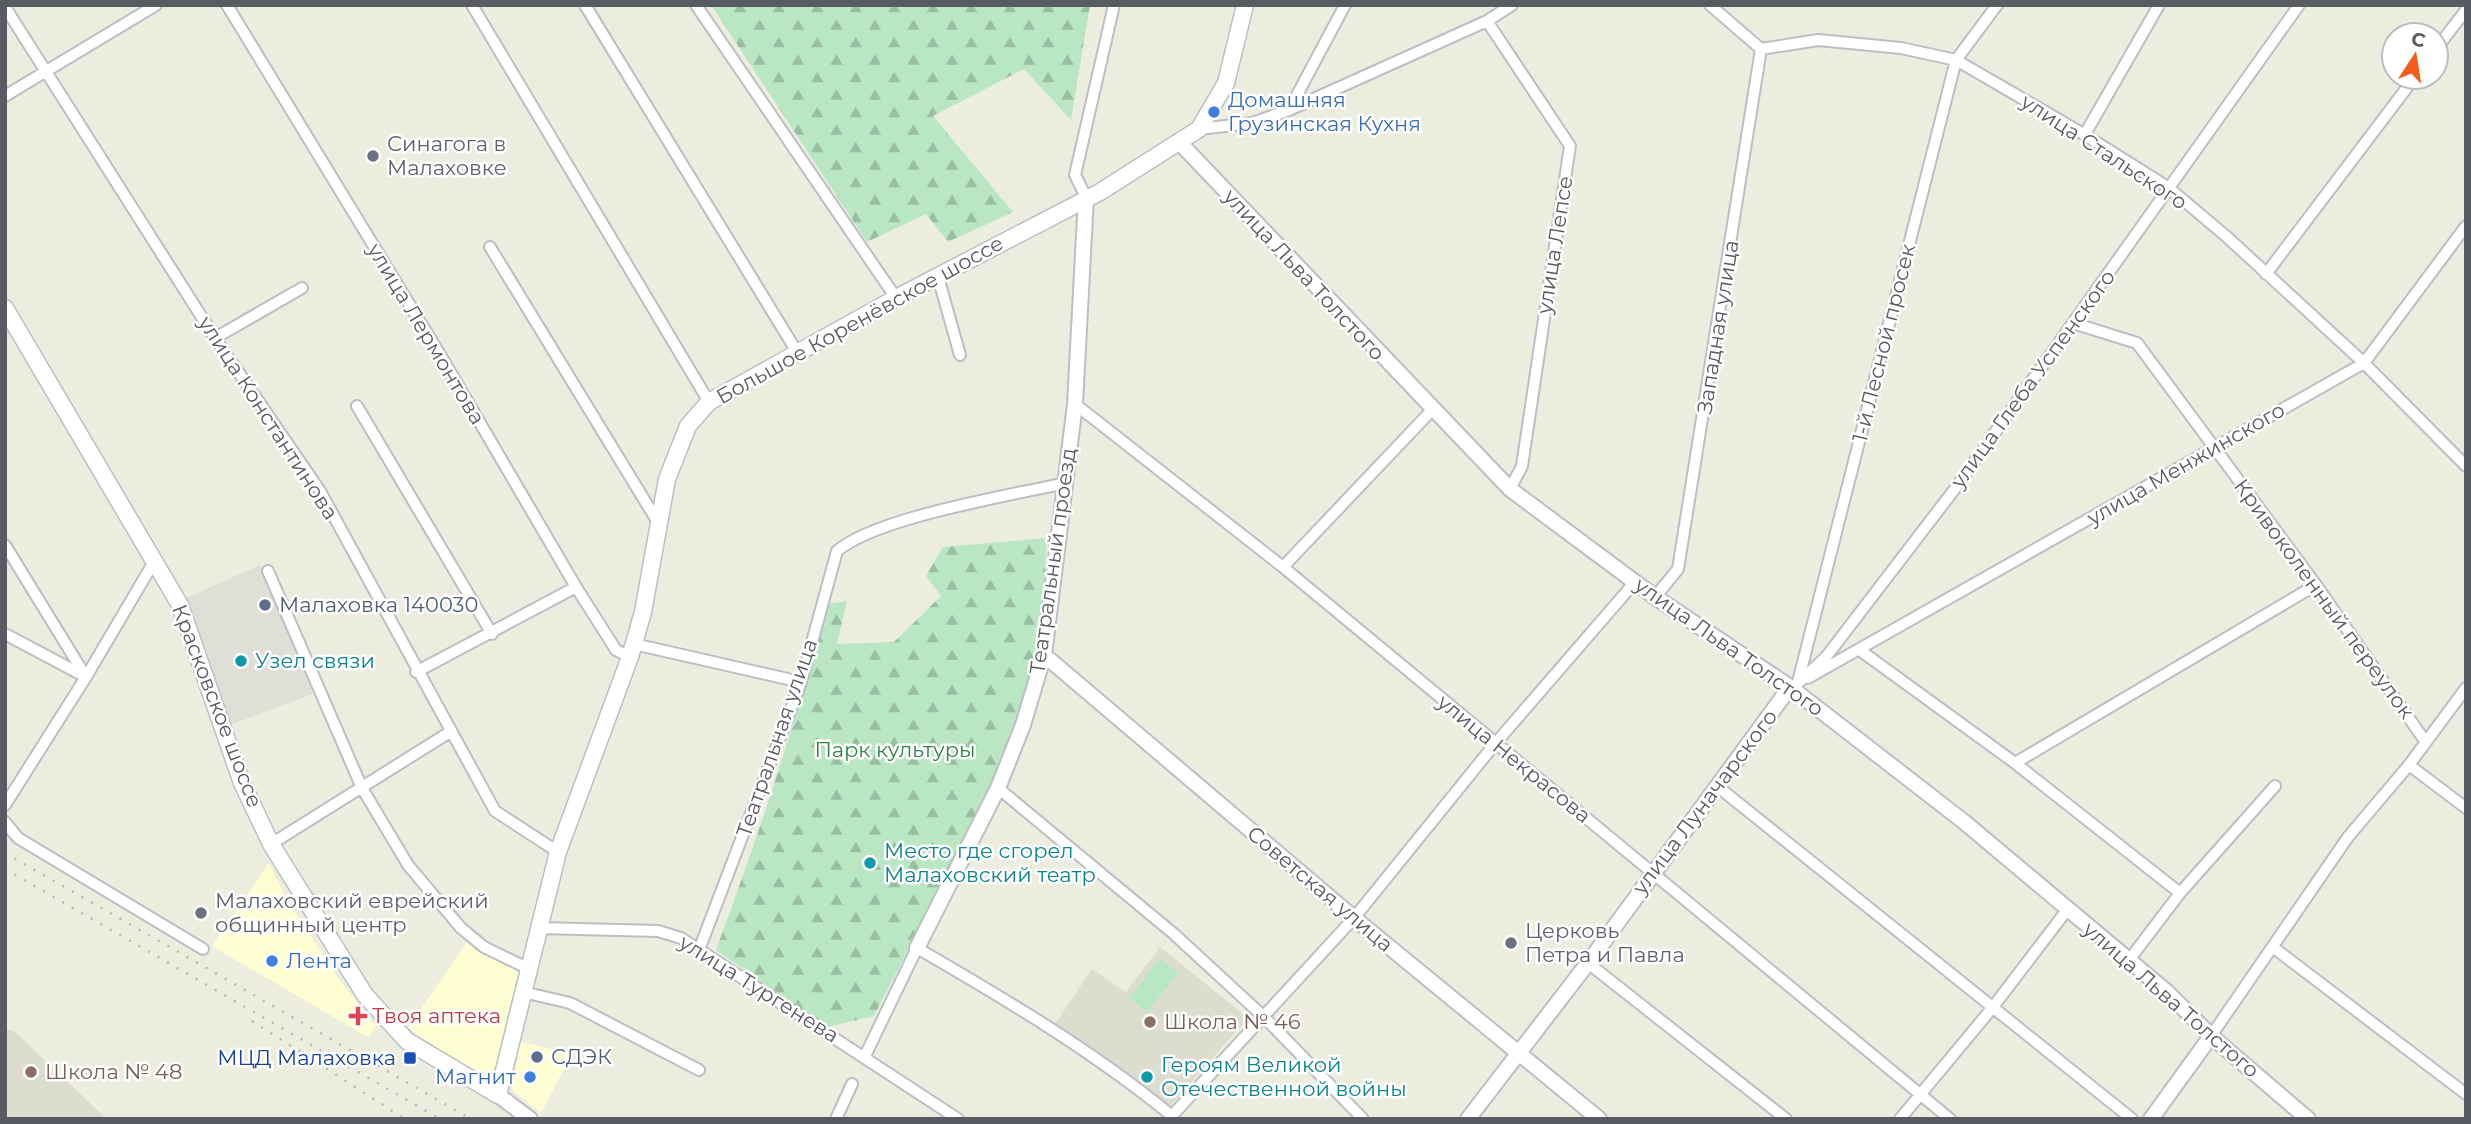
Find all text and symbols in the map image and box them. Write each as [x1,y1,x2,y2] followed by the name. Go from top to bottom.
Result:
[2380,21,2450,91] north arrow
[2409,27,2428,53] text: С
[1228,87,1421,136] place label: Домашняя Грузинская Кухня
[2016,88,2192,215] street label: улица Стальского
[1206,104,1222,120] marker: Домашняя Грузинская Кухня
[387,131,507,180] place label: Синагога в Малаховке
[365,148,381,164] marker: Синагога в Малаховке
[1531,174,1578,317] street label: улица Лепсе
[1218,183,1390,365] street label: улица Льва Толстого
[712,230,1008,409] street label: Большое Коренёвское шоссе
[362,238,490,429] street label: улица Лермонтова
[1691,238,1744,416] street label: Западная улица
[1847,241,1920,444] street label: 1-й Лесной просек
[1944,265,2120,494] street label: улица Глеба Успенского
[193,310,344,524] street label: улица Константинова
[2082,397,2289,531] street label: улица Менжинского
[1024,446,1081,676] street label: Театральный проезд
[2229,474,2420,723] street label: Кривоколенный переулок
[1629,571,1829,721] street label: улица Льва Толстого
[279,592,478,617] place label: Малаховка 140030
[257,597,273,613] marker: Малаховка 140030
[167,601,268,811] street label: Красковское шоссе
[731,635,822,840] street label: Театральная улица
[255,648,375,673] place label: Узел связи
[233,653,249,669] marker: Узел связи
[1432,688,1596,828] street label: улица Некрасова
[1626,704,1782,900] street label: улица Луначарского
[814,737,976,762] park label: Парк культуры
[1242,820,1398,957] street label: Советская улица
[884,838,1096,887] place label: Место где сгорел Малаховский театр
[862,855,878,871] marker: Место где сгорел Малаховский театр
[215,888,489,937] place label: Малаховский еврейский общинный центр
[193,905,209,921] marker: Малаховский еврейский общинный центр
[2078,916,2264,1083] street label: улица Льва Толстого
[1525,918,1685,967] place label: Церковь Петра и Павла
[674,929,844,1048] street label: улица Тургенева
[1503,935,1519,951] marker: Церковь Петра и Павла
[286,948,352,973] place label: Лента
[264,953,280,969] marker: Лента
[372,1003,501,1028] place label: Твоя аптека
[350,1008,366,1024] marker: Твоя аптека
[1164,1009,1301,1034] place label: Школа № 46
[1142,1014,1158,1030] marker: Школа № 46
[551,1044,612,1069] place label: СДЭК
[217,1045,396,1070] place label: МЦД Малаховка
[529,1049,545,1065] marker: СДЭК
[402,1050,418,1066] marker: МЦД Малаховка
[1161,1052,1407,1101] place label: Героям Великой Отечественной войны
[45,1059,182,1084] place label: Школа № 48
[23,1064,39,1080] marker: Школа № 48
[435,1064,516,1089] place label: Магнит
[522,1069,538,1085] marker: Магнит
[1139,1069,1155,1085] marker: Героям Великой Отечественной войны

